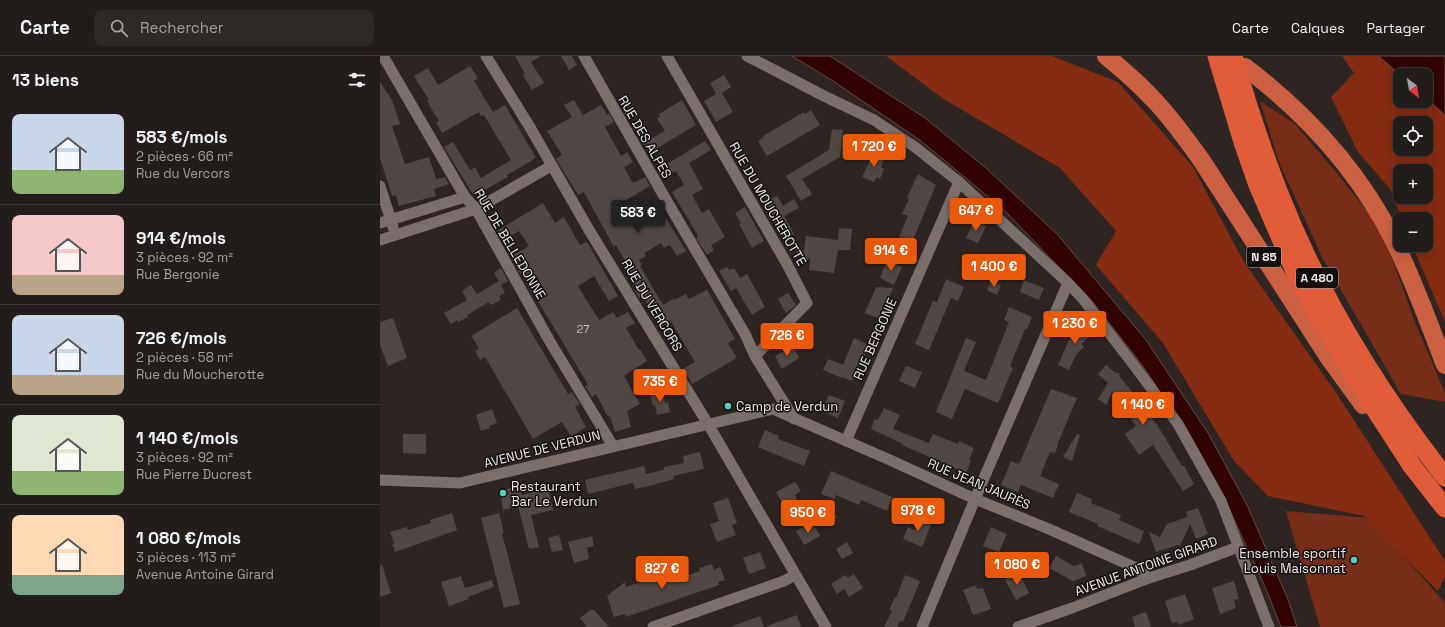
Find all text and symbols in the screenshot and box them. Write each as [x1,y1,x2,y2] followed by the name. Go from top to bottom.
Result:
[94,10,374,46] search box
[20,15,70,40] text: Carte
[108,17,130,39] icon: search
[140,18,224,37] text: Rechercher
[1232,19,1269,37] text: Carte
[1291,19,1345,37] text: Calques
[1367,19,1425,37] text: Partager
[1393,68,1433,108] north arrow
[1393,68,1433,252] map controls
[12,69,79,91] text: 13 biens
[346,69,368,91] icon: filters
[614,92,676,182] street label: RUE DES ALPES
[1393,116,1433,156] button: locate
[136,126,228,148] text: 583 €/mois
[44,130,92,178] icon: home
[837,134,911,168] pin: 1 720 €
[852,138,896,155] text: 1 720 €
[726,139,810,269] street label: RUE DU MOUCHEROTTE
[136,148,233,165] text: 2 pièces · 66 m²
[1393,164,1433,204] button: +
[136,165,230,182] text: Rue du Vercors
[470,186,550,302] street label: RUE DE BELLEDONNE
[948,198,1004,232] pin: 647 €
[610,200,666,234] pin: 583 €
[958,202,994,219] text: 647 €
[620,204,656,221] text: 583 €
[1393,212,1433,252] button: −
[136,227,226,249] text: 914 €/mois
[44,231,92,279] icon: home
[863,238,919,272] pin: 914 €
[874,242,908,259] text: 914 €
[1247,247,1281,267] road number: N 85
[136,249,233,266] text: 3 pièces · 92 m²
[957,254,1031,288] pin: 1 400 €
[618,256,686,354] street label: RUE DU VERCORS
[971,258,1017,275] text: 1 400 €
[136,266,219,283] text: Rue Bergonie
[1296,268,1338,288] road number: A 480
[849,295,901,383] street label: RUE BERGONIE
[1038,311,1112,345] pin: 1 230 €
[1052,315,1098,332] text: 1 230 €
[577,322,589,336] house number: 27
[759,323,815,357] pin: 726 €
[136,327,227,349] text: 726 €/mois
[769,327,805,344] text: 726 €
[44,331,92,379] icon: home
[136,349,233,366] text: 2 pièces · 58 m²
[136,366,264,383] text: Rue du Moucherotte
[632,369,688,403] pin: 735 €
[642,373,678,390] text: 735 €
[1106,392,1180,426] pin: 1 140 €
[1121,396,1165,413] text: 1 140 €
[736,398,838,415] place label: Camp de Verdun
[723,401,733,411] marker: Camp de Verdun
[482,426,602,472] street label: AVENUE DE VERDUN
[136,427,238,449] text: 1 140 €/mois
[44,431,92,479] icon: home
[136,449,233,466] text: 3 pièces · 92 m²
[925,455,1033,513] street label: RUE JEAN JAURÈS
[136,466,252,483] text: Rue Pierre Ducrest
[511,478,597,510] place label: Restaurant Bar Le Verdun
[498,488,508,498] marker: Restaurant Bar Le Verdun
[890,498,946,532] pin: 978 €
[780,500,836,534] pin: 950 €
[901,502,935,519] text: 978 €
[790,504,826,521] text: 950 €
[136,527,241,549] text: 1 080 €/mois
[44,531,92,579] icon: home
[1072,532,1220,600] street label: AVENUE ANTOINE GIRARD
[1239,545,1346,577] place label: Ensemble sportif Louis Maisonnat
[136,549,236,566] text: 3 pièces · 113 m²
[980,552,1054,586] pin: 1 080 €
[1349,555,1359,565] marker: Ensemble sportif Louis Maisonnat
[634,556,690,590] pin: 827 €
[994,556,1040,573] text: 1 080 €
[645,560,679,577] text: 827 €
[136,566,274,583] text: Avenue Antoine Girard

